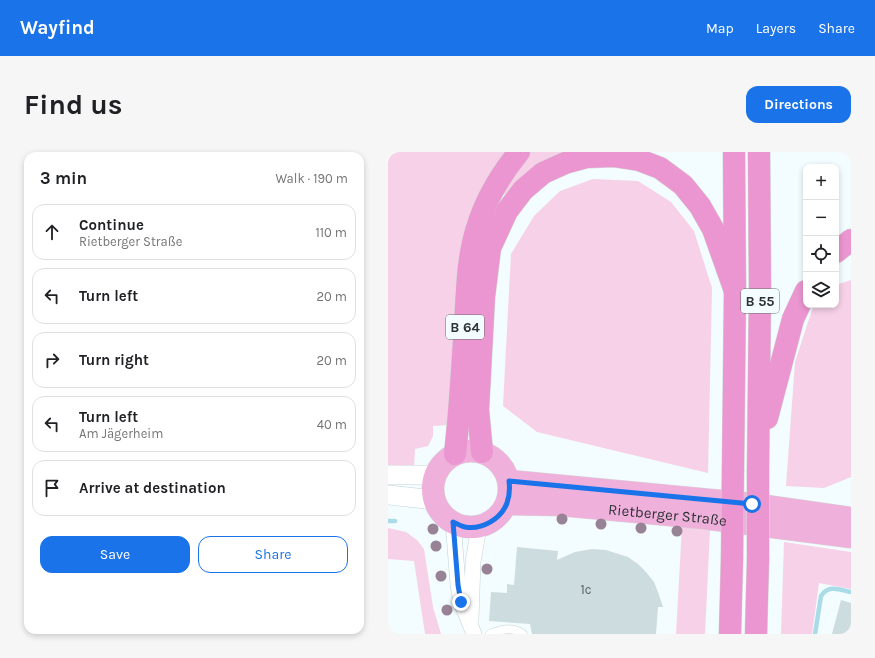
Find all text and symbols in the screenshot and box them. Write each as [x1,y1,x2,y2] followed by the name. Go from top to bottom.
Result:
[20,17,95,39] text: Wayfind
[706,20,734,37] text: Map
[756,20,796,37] text: Layers
[818,20,855,37] text: Share
[746,86,851,123] button: Directions
[24,88,123,121] text: Find us
[803,164,839,308] map controls
[803,164,839,200] button: +
[40,168,87,188] text: 3 min
[275,171,348,186] text: Walk · 190 m
[803,200,839,236] button: −
[79,216,144,234] text: Continue
[41,221,63,243] icon: ahead
[315,225,347,240] text: 110 m
[79,234,182,249] text: Rietberger Straße
[803,236,839,272] button: locate
[803,272,839,308] button: layers
[41,285,63,307] icon: left
[79,287,138,305] text: Turn left
[317,289,347,304] text: 20 m
[741,289,779,313] road number: B 55
[446,315,484,339] road number: B 64
[41,349,63,371] icon: right
[79,351,149,369] text: Turn right
[317,353,347,368] text: 20 m
[79,408,138,426] text: Turn left
[41,413,63,435] icon: left
[317,417,347,432] text: 40 m
[79,426,163,441] text: Am Jägerheim
[41,477,63,499] icon: arrive
[79,479,226,497] text: Arrive at destination
[743,495,761,513] route start
[607,500,728,530] street label: Rietberger Straße
[40,536,190,573] button: Save
[198,536,348,573] button: Share
[580,582,592,597] house number: 1c
[452,593,470,611] route end

